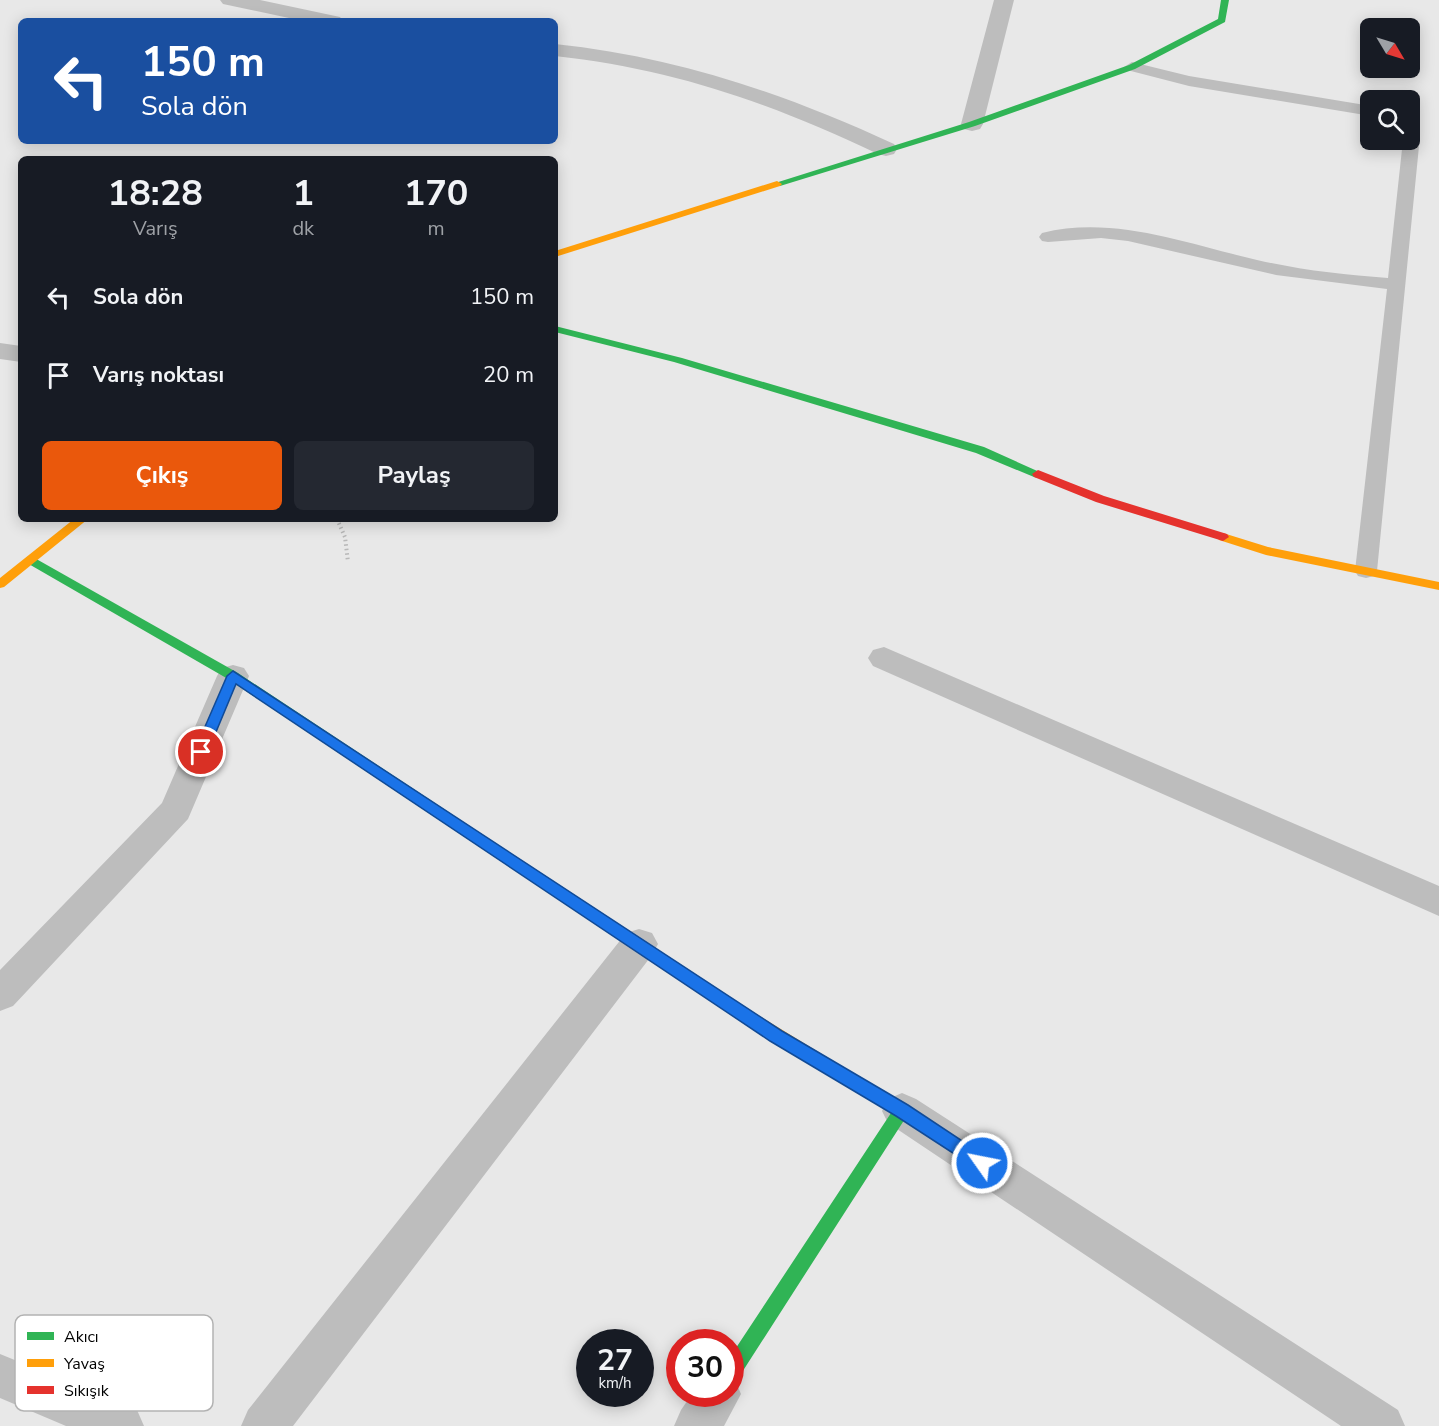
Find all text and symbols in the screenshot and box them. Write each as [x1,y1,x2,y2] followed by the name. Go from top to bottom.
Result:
[1360,18,1420,78] north arrow
[1360,18,1420,150] map controls
[141,34,265,91] text: 150 m
[42,42,120,120] icon: left
[141,88,248,125] text: Sola dön
[1360,90,1420,150] button: search
[108,169,203,218] text: 18:28
[292,169,314,218] text: 1
[404,169,468,218] text: 170
[133,215,178,242] text: Varış
[292,215,314,242] text: dk
[427,215,445,242] text: m
[42,281,75,314] icon: left
[93,282,183,312] text: Sola dön
[470,282,534,312] text: 150 m
[42,359,75,392] icon: arrive
[93,360,224,390] text: Varış noktası
[483,360,534,390] text: 20 m
[42,441,282,510] button: Çıkış
[294,441,534,510] button: Paylaş
[175,726,226,777] pin
[184,735,217,768] icon: arrive
[950,1131,1014,1195] position arrow
[15,1315,213,1411] legend
[64,1326,99,1348] text: Akıcı
[666,1329,744,1407] speed limit sign: 30
[597,1340,633,1381] text: 27
[63,1353,105,1375] text: Yavaş
[598,1373,632,1393] text: km/h
[64,1380,110,1402] text: Sıkışık

